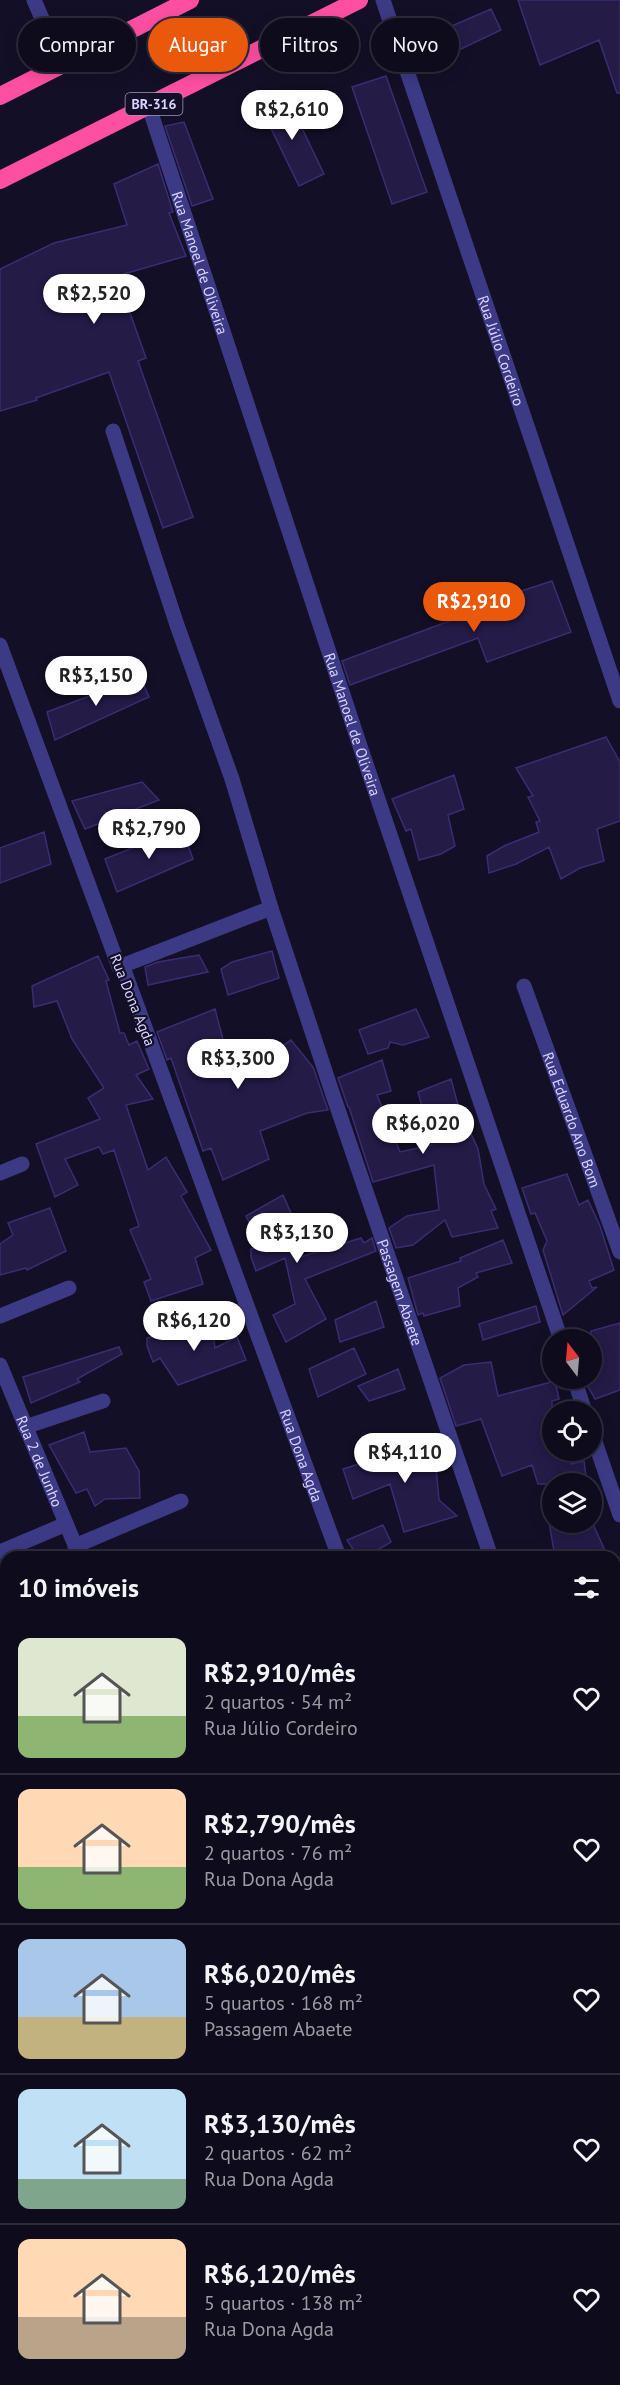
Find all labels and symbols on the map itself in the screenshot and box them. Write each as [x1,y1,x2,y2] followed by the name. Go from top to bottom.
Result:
[237,90,347,141] pin: R$2,610
[126,93,182,115] road number: BR-316
[168,189,233,337] street label: Rua Manoel de Oliveira
[39,274,149,325] pin: R$2,520
[474,293,529,408] street label: Rua Júlio Cordeiro
[419,582,529,633] pin: R$2,910
[320,650,386,798] street label: Rua Manoel de Oliveira
[41,656,151,707] pin: R$3,150
[94,809,204,860] pin: R$2,790
[106,951,160,1049] street label: Rua Dona Agda
[183,1039,293,1090] pin: R$3,300
[539,1049,605,1190] street label: Rua Eduardo Ano Bom
[368,1104,478,1155] pin: R$6,020
[242,1213,352,1264] pin: R$3,130
[373,1236,427,1348] street label: Passagem Abaete
[139,1301,249,1352] pin: R$6,120
[542,1329,602,1389] north arrow
[276,1406,327,1504] street label: Rua Dona Agda
[13,1412,67,1510] street label: Rua 2 de Junho
[350,1433,460,1484] pin: R$4,110

